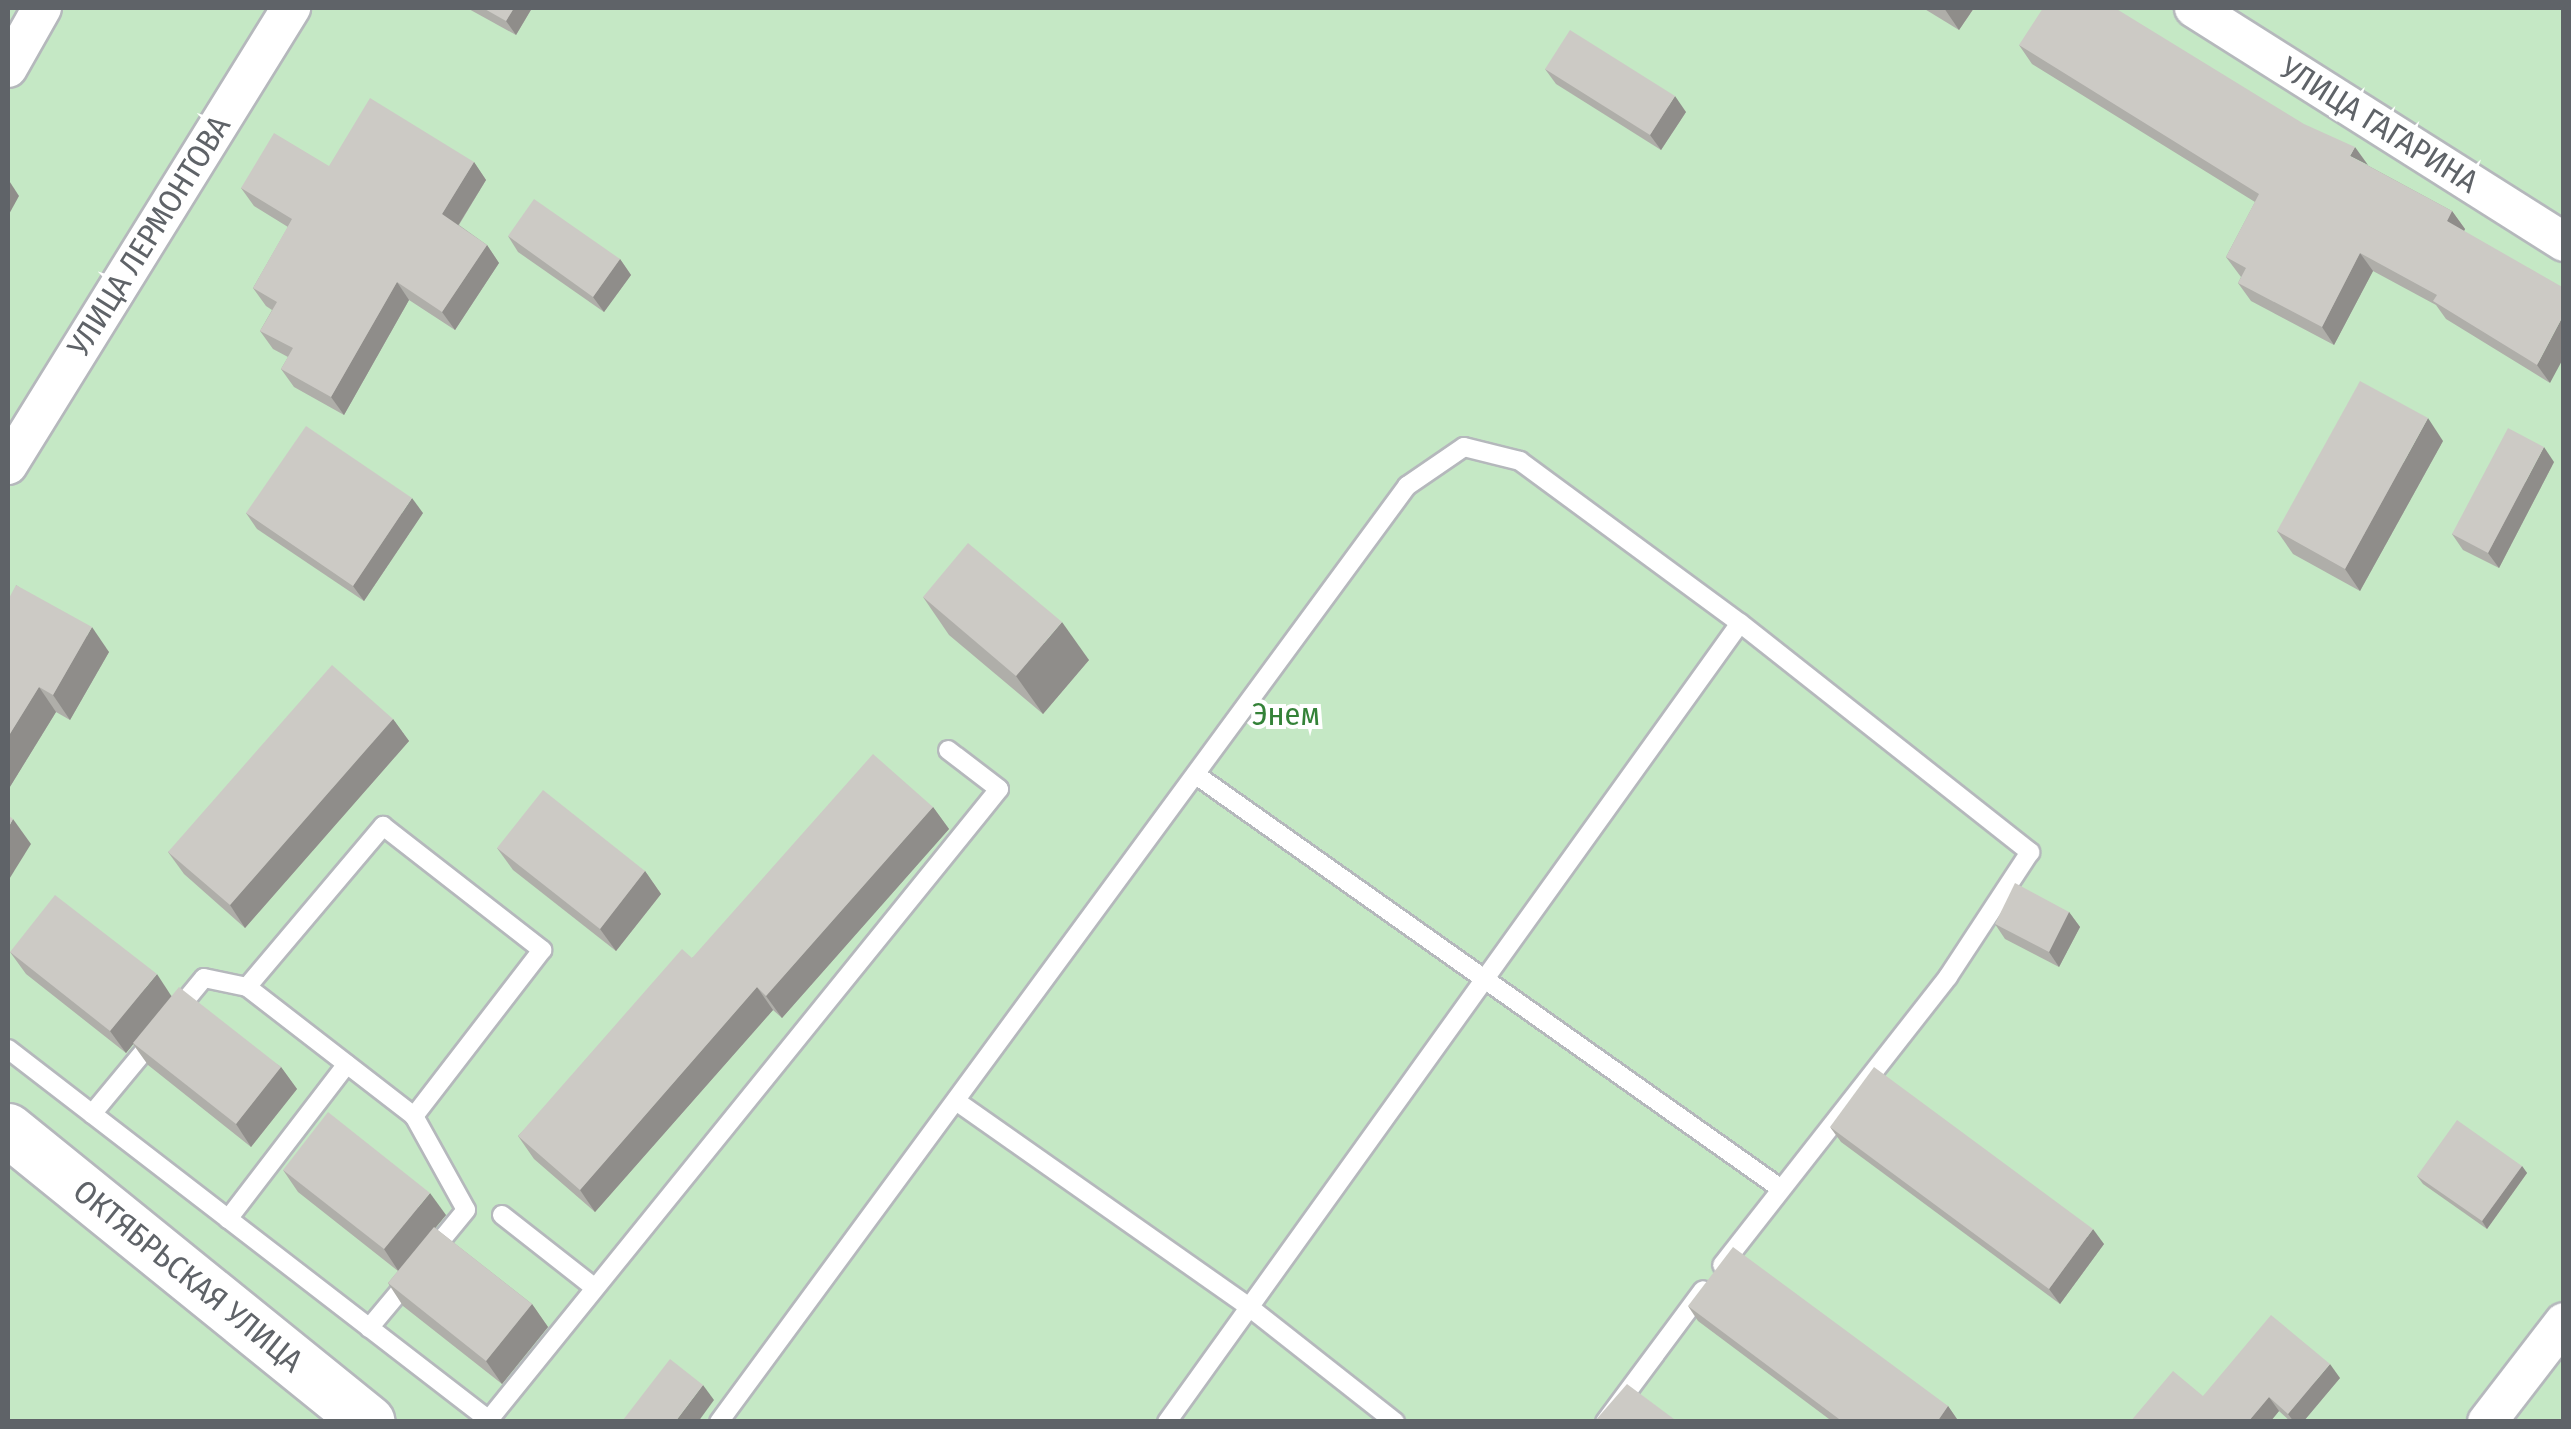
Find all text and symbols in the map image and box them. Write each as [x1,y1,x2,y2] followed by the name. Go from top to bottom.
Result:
[2273,49,2485,201] street label: УЛИЦА ГАГАРИНА
[60,109,238,363] street label: УЛИЦА ЛЕРМОНТОВА
[1252,695,1320,733] park label: Энем
[66,1172,310,1380] street label: ОКТЯБРЬСКАЯ УЛИЦА

